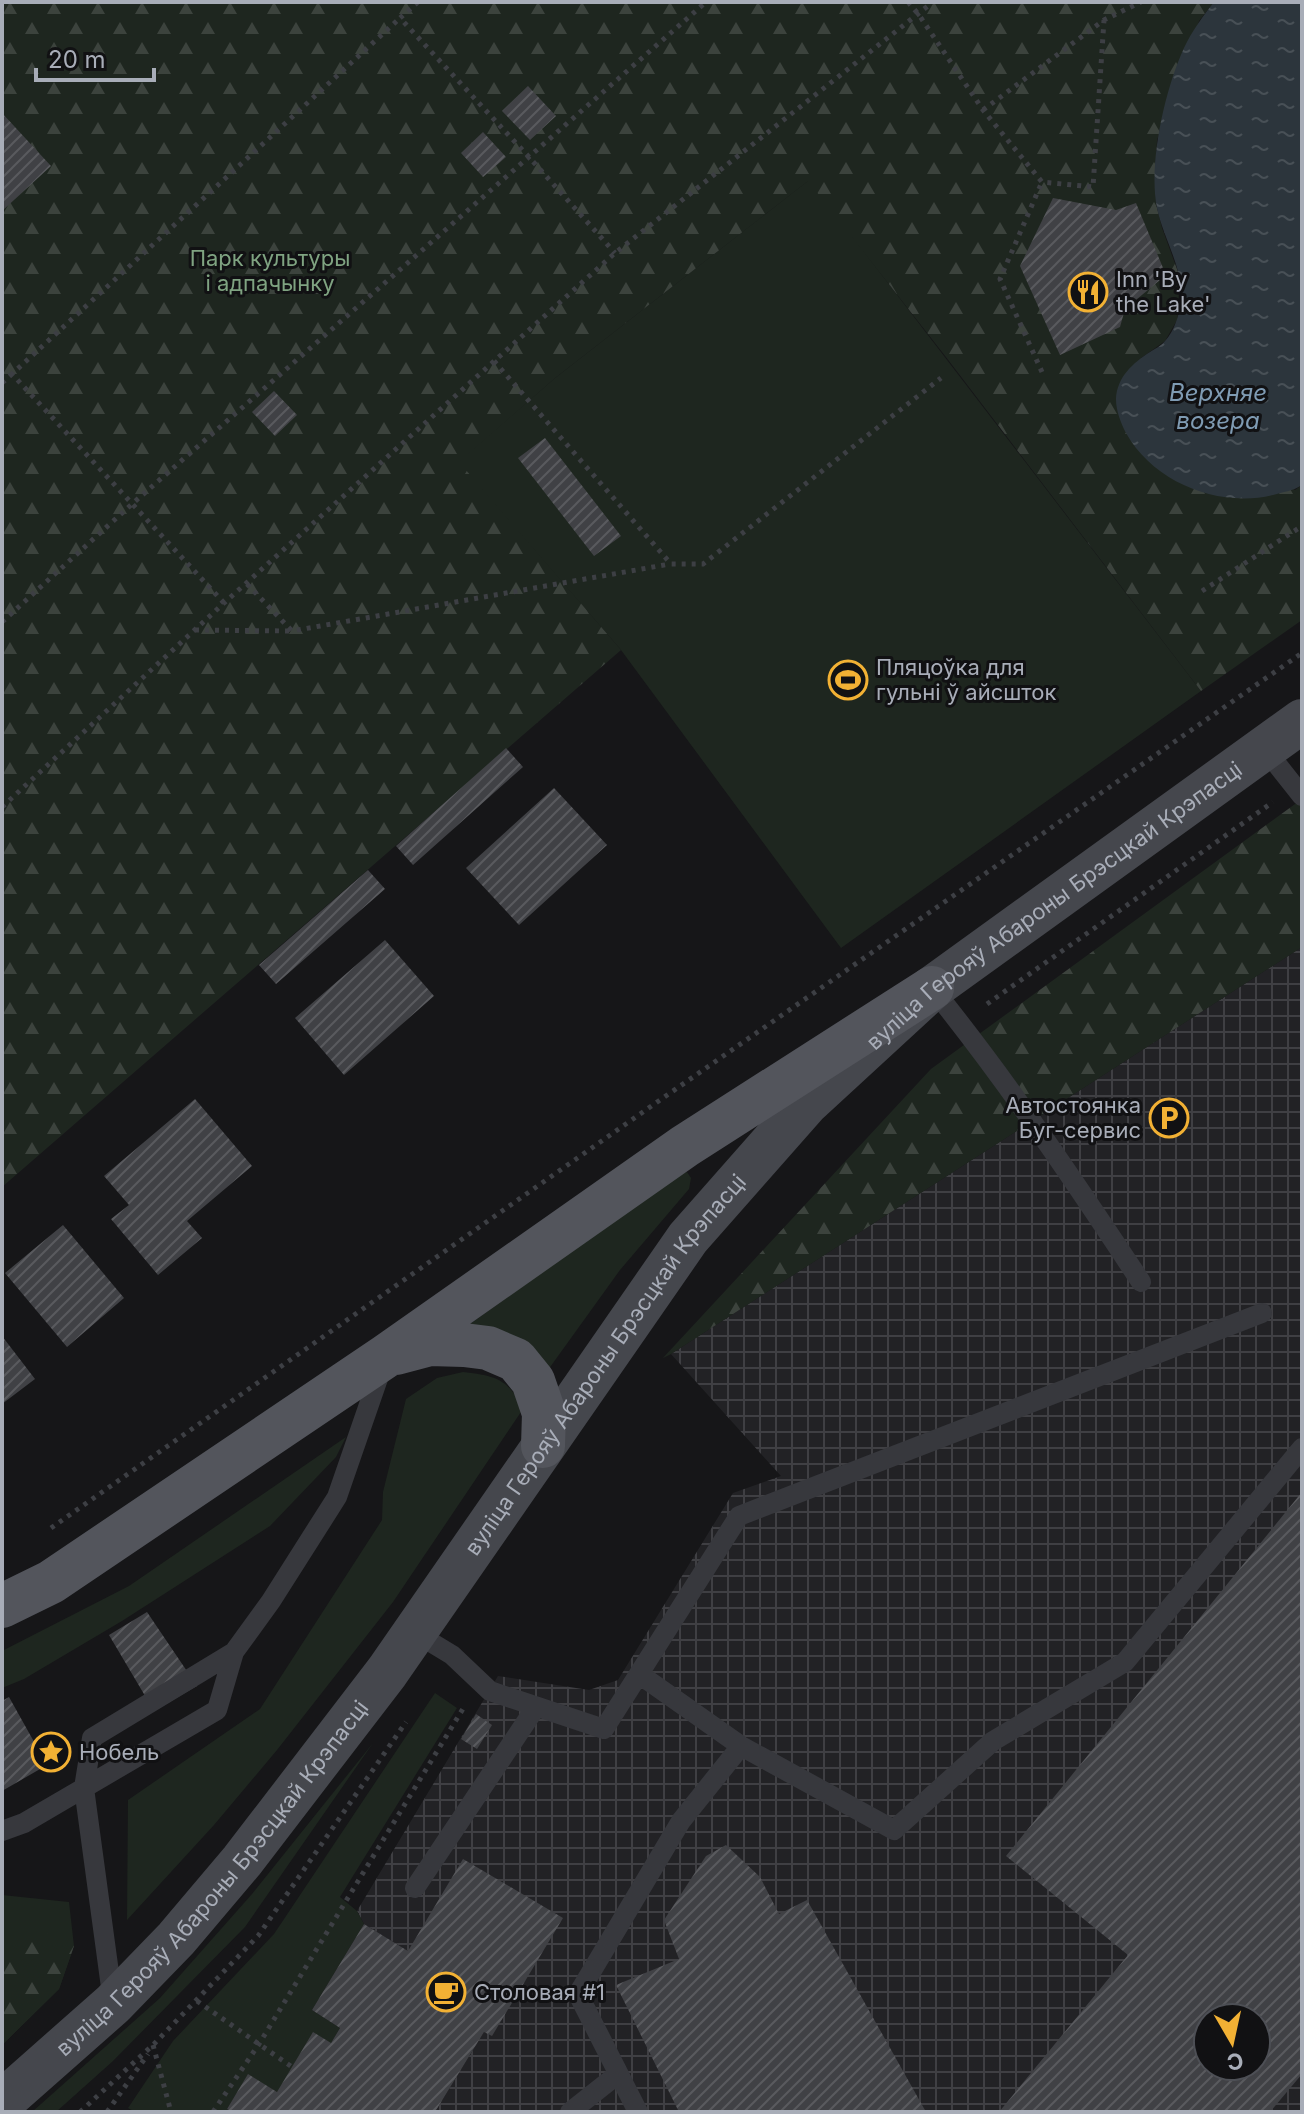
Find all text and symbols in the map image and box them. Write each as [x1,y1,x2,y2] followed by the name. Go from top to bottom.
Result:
[36,32,154,82] scale bar
[48,45,106,74] text: 20 m
[190,245,350,296] park label: Парк культуры і адпачынку
[1116,266,1211,317] place label: Inn 'By the Lake'
[1067,271,1109,313] restaurant icon: Inn 'By the Lake'
[1169,378,1267,435] water label: Верхняе возера
[876,654,1056,705] place label: Пляцоўка для гульні ў айсшток
[827,659,869,701] sports icon: Пляцоўка для гульні ў айсшток
[861,756,1247,1055] street label: вуліца Герояў Абароны Брэсцкай Крэпасці
[1005,1092,1141,1143] place label: Автостоянка Буг-сервис
[1148,1097,1190,1139] parking icon: Автостоянка Буг-сервис
[459,1169,751,1560] street label: вуліца Герояў Абароны Брэсцкай Крэпасці
[51,1695,373,2061] street label: вуліца Герояў Абароны Брэсцкай Крэпасці
[30,1731,72,1773] place icon: Нобель
[79,1739,159,1765] place label: Нобель
[425,1971,467,2013] cafe icon: Столовая #1
[474,1979,605,2005] place label: Столовая #1
[1192,2002,1272,2082] north arrow
[1225,2048,1245,2076] text: С

